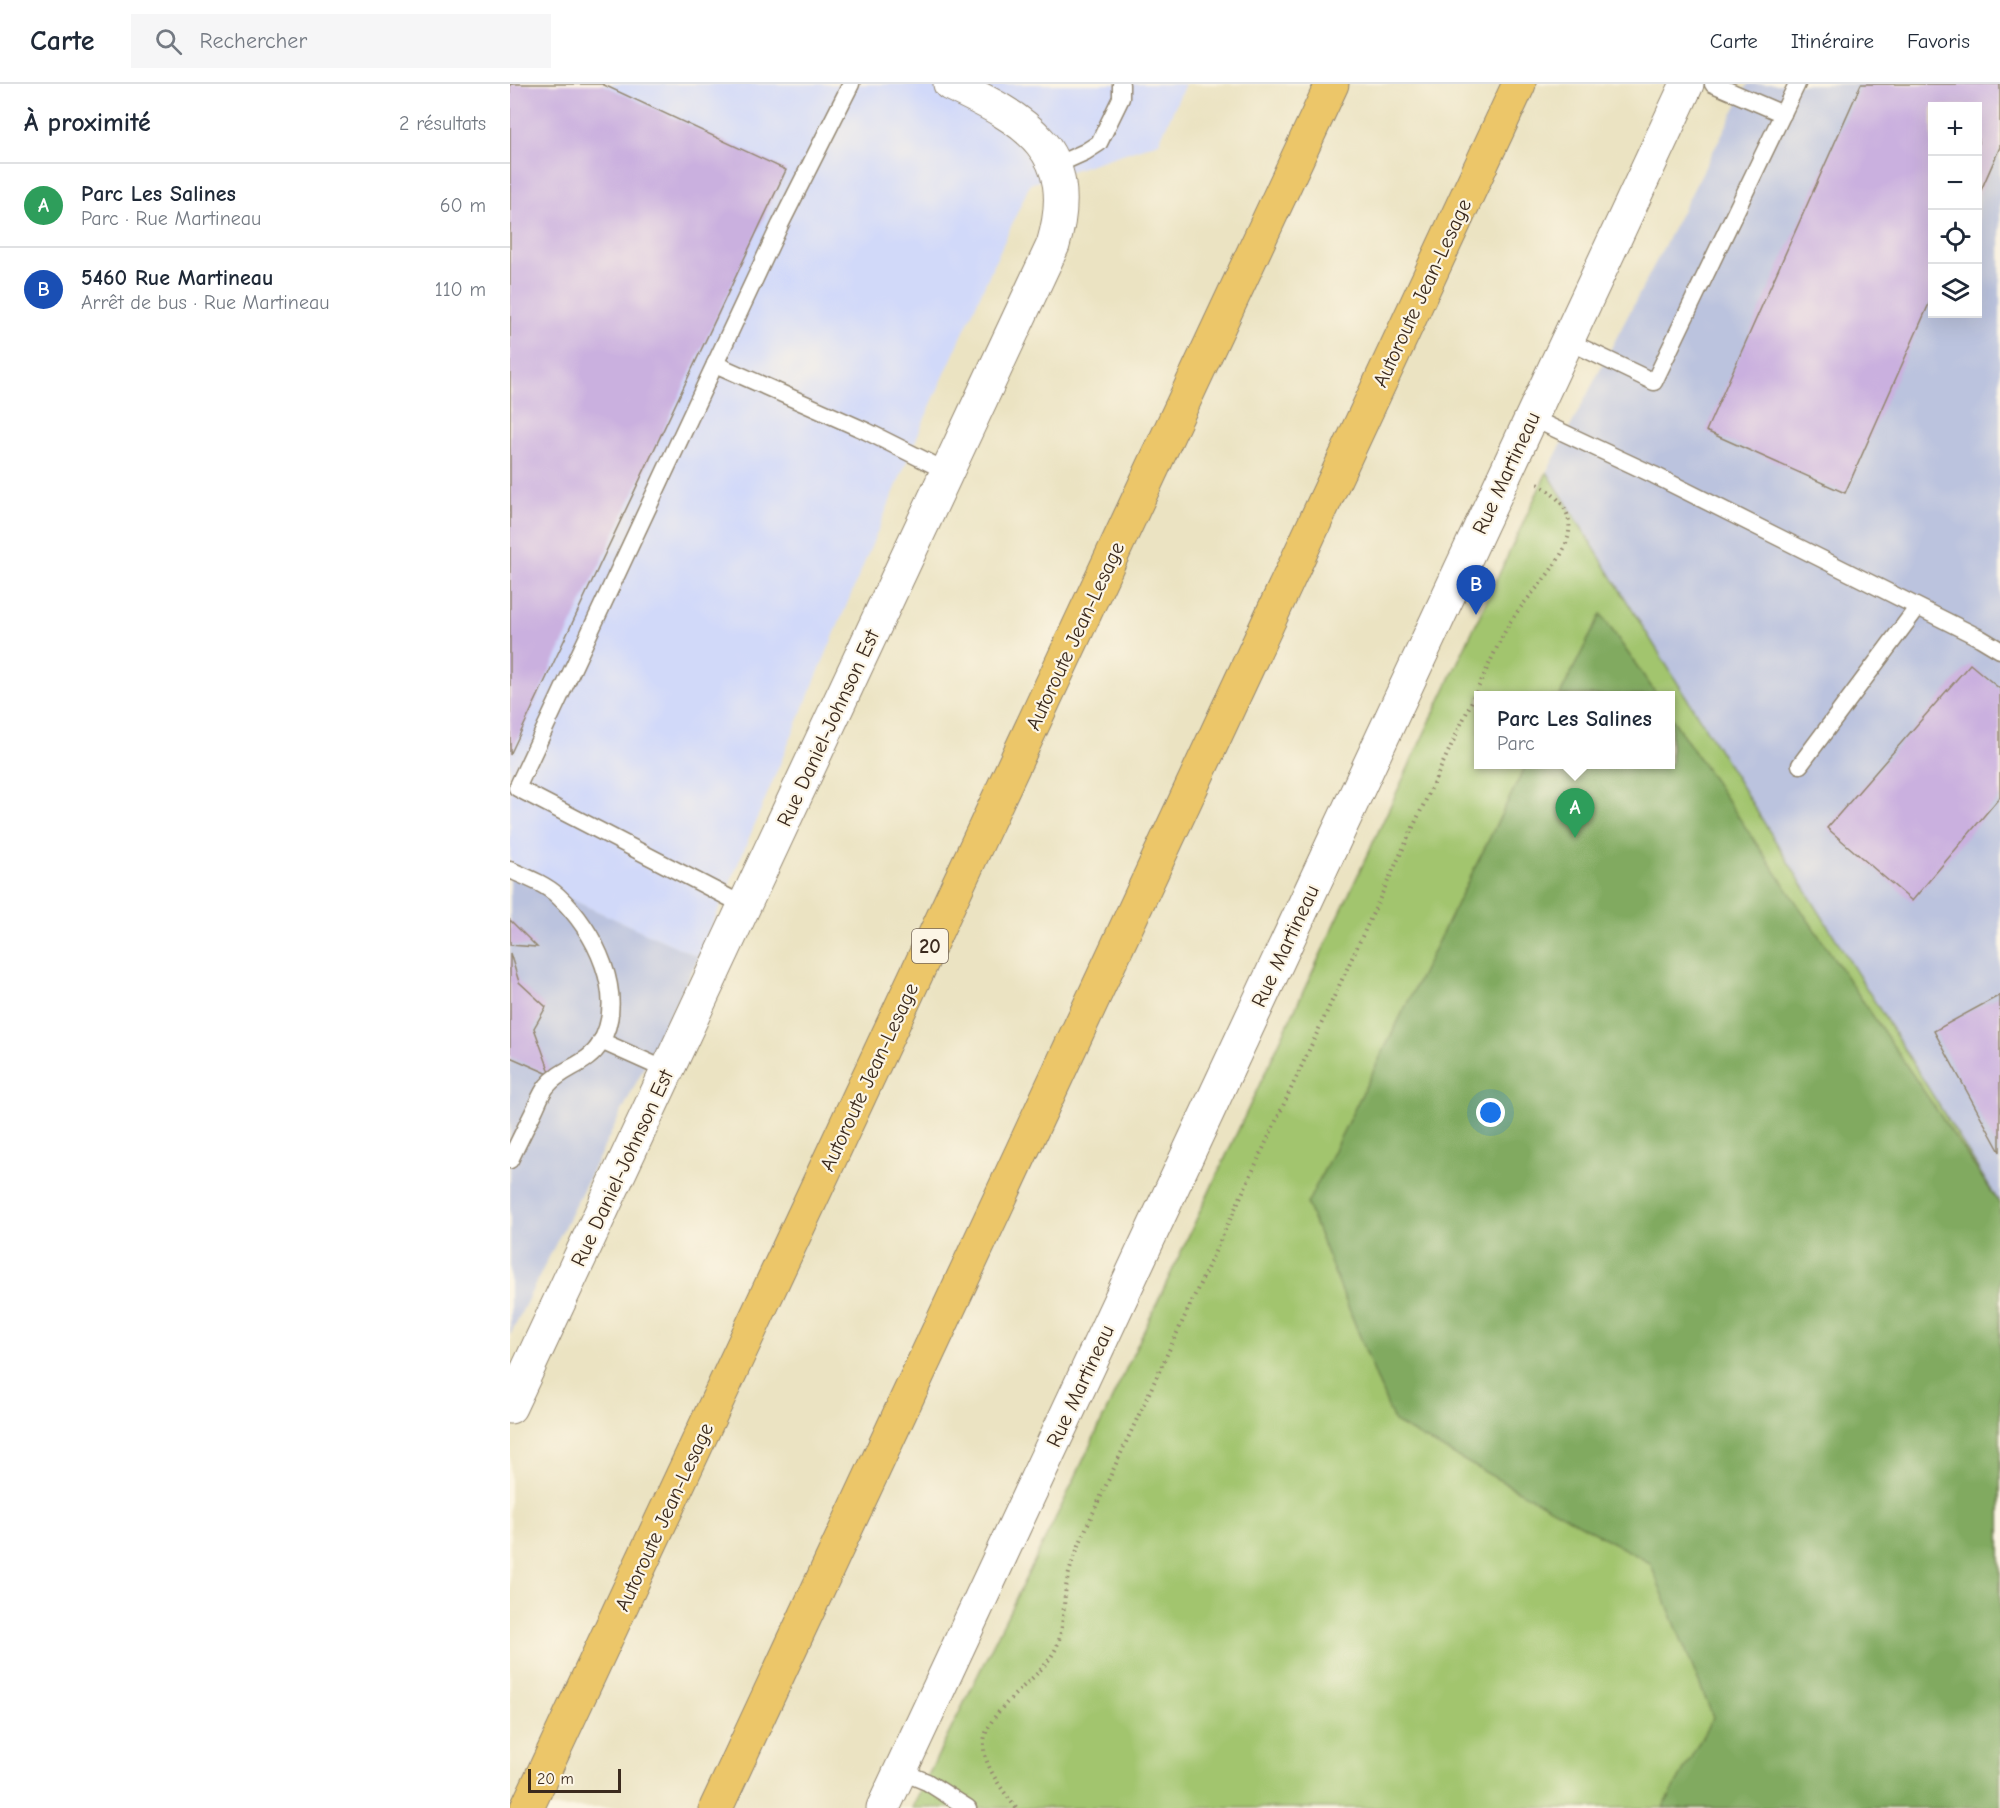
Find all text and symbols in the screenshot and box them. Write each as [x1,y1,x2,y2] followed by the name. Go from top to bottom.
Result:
[131,14,551,68] search box
[30,25,95,57] text: Carte
[152,25,185,58] icon: search
[200,28,307,54] text: Rechercher
[1710,29,1758,53] text: Carte
[1791,29,1874,53] text: Itinéraire
[1907,29,1970,53] text: Favoris
[1928,102,1982,318] map controls
[1928,102,1982,156] button: +
[24,108,151,138] text: À proximité
[399,112,486,135] text: 2 résultats
[1928,156,1982,210] button: −
[81,181,236,207] text: Parc Les Salines
[38,194,49,217] text: A
[440,194,486,217] text: 60 m
[1368,195,1476,391] street label: Autoroute Jean-Lesage
[81,207,261,230] text: Parc · Rue Martineau
[1928,210,1982,264] button: locate
[1928,264,1982,318] button: layers
[81,265,273,291] text: 5460 Rue Martineau
[37,278,50,301] text: B
[435,278,486,301] text: 110 m
[81,291,329,314] text: Arrêt de bus · Rue Martineau
[1467,408,1545,538] street label: Rue Martineau
[1021,538,1129,734] street label: Autoroute Jean-Lesage
[1456,566,1496,615] pin: B
[772,625,885,830] street label: Rue Daniel-Johnson Est
[1474,691,1675,769] popup
[1497,706,1652,732] text: Parc Les Salines
[1497,732,1535,755] text: Parc
[1556,788,1594,838] pin: A
[1246,881,1324,1011] street label: Rue Martineau
[912,929,948,963] road number: 20
[815,979,923,1175] street label: Autoroute Jean-Lesage
[566,1065,679,1270] street label: Rue Daniel-Johnson Est
[1476,1098,1505,1127] your location
[1041,1321,1119,1451] street label: Rue Martineau
[610,1419,718,1615] street label: Autoroute Jean-Lesage
[528,1766,621,1794] scale bar
[537,1770,574,1788] text: 20 m

